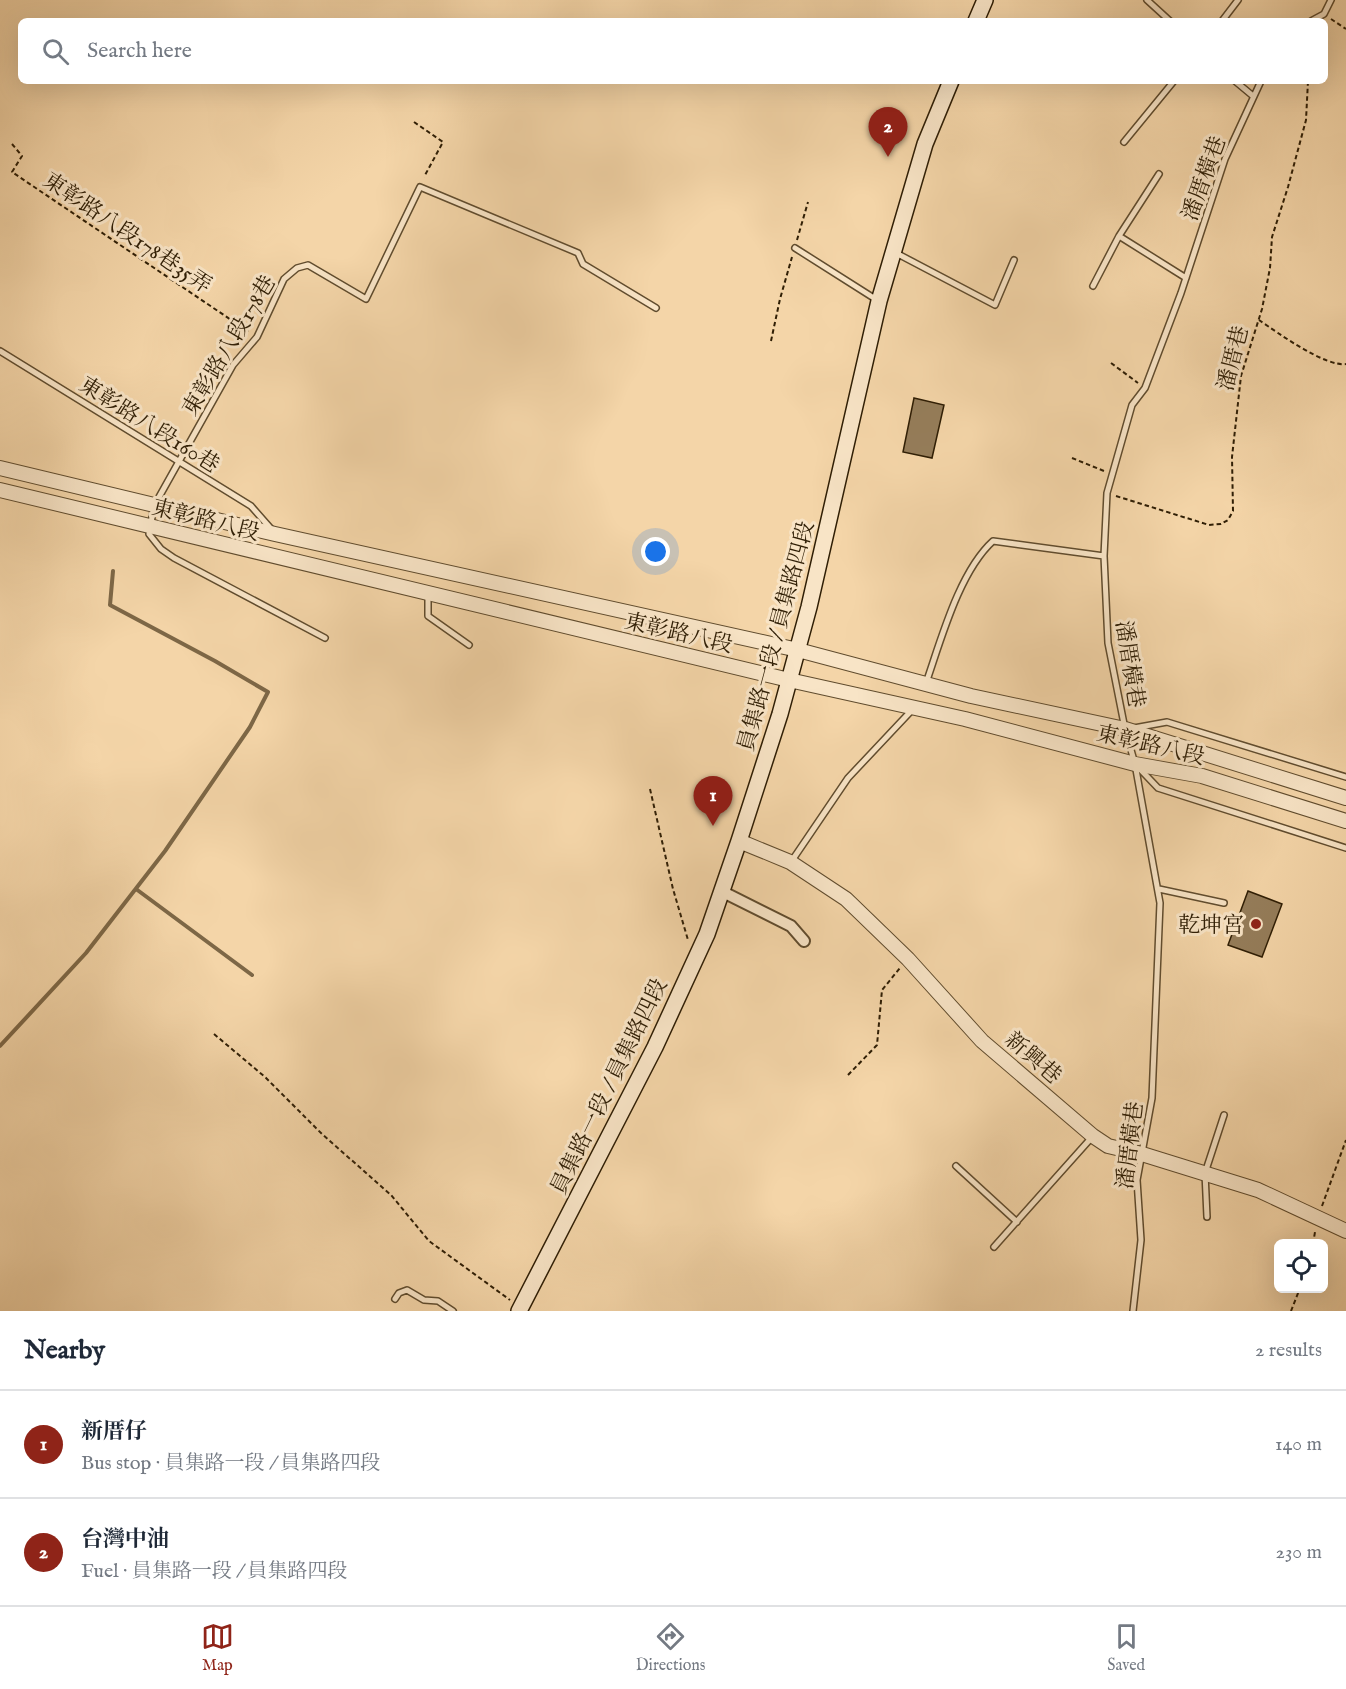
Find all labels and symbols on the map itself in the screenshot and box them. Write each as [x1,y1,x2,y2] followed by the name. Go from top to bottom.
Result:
[868,108,908,157] pin: 2
[1177,133,1233,225] street label: 潘厝橫巷
[37,167,217,300] street label: 東彰路八段178巷35弄
[177,271,283,421] street label: 東彰路八段178巷
[1212,323,1256,394] street label: 潘厝巷
[74,371,224,480] street label: 東彰路八段160巷
[149,494,262,548] street label: 東彰路八段
[733,518,821,755] street label: 員集路一段 / 員集路四段
[641,537,670,566] your location
[622,608,735,660] street label: 東彰路八段
[1108,619,1150,710] street label: 潘厝橫巷
[1094,720,1207,772] street label: 東彰路八段
[694,776,732,826] pin: 1
[1178,912,1244,940] place label: 乾坤宮
[1249,917,1263,931] marker: 乾坤宮
[545,974,674,1200] street label: 員集路一段 / 員集路四段
[999,1026,1067,1091] street label: 新興巷
[1112,1100,1150,1191] street label: 潘厝橫巷

